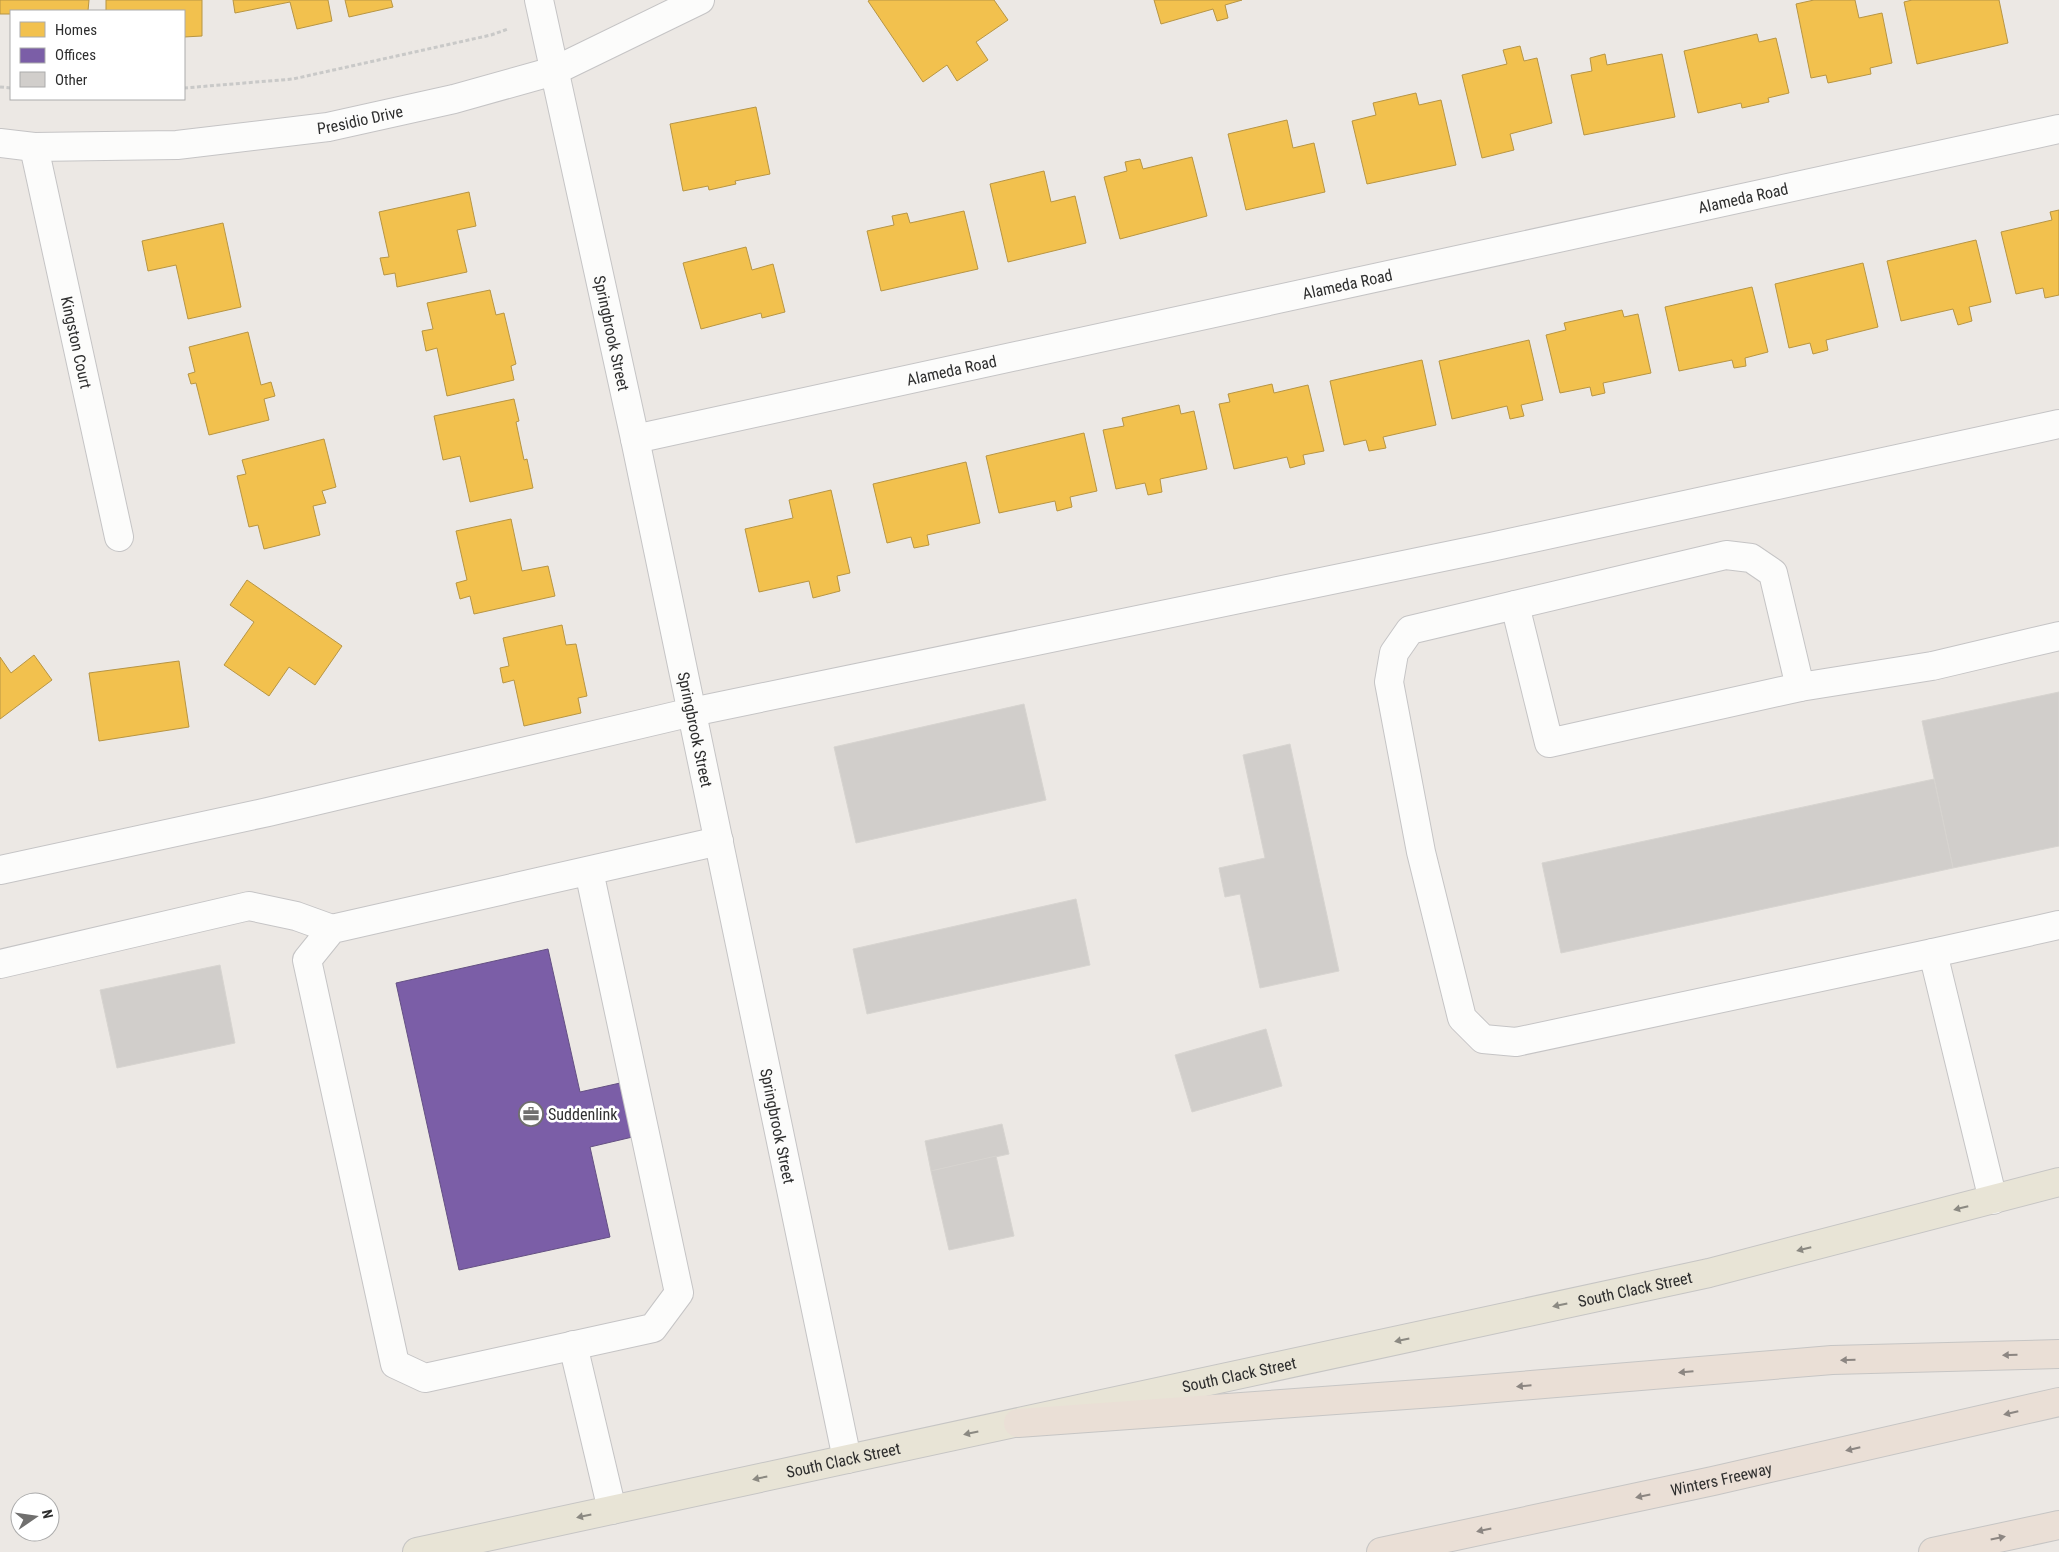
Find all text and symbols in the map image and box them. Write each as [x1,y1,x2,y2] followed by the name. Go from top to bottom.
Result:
[10,10,185,100] legend
[55,21,97,39] text: Homes
[55,46,96,64] text: Offices
[55,71,88,89] text: Other
[316,101,405,138] street label: Presidio Drive
[1696,179,1790,217] street label: Alameda Road
[1301,265,1394,303] street label: Alameda Road
[590,274,634,393] street label: Springbrook Street
[57,294,96,391] street label: Kingston Court
[905,351,998,389] street label: Alameda Road
[674,670,717,789] street label: Springbrook Street
[757,1067,799,1186] street label: Springbrook Street
[518,1101,544,1127] office icon: Suddenlink
[548,1105,618,1124] place label: Suddenlink
[1954,1204,1969,1212] one-way arrow
[1796,1245,1811,1253] one-way arrow
[1576,1267,1694,1311] street label: South Clack Street
[1552,1302,1568,1310] one-way arrow
[1394,1336,1409,1344] one-way arrow
[2002,1352,2018,1360] one-way arrow
[1180,1353,1298,1396] street label: South Clack Street
[1840,1356,1856,1364] one-way arrow
[1678,1369,1694,1377] one-way arrow
[1516,1382,1532,1390] one-way arrow
[2003,1409,2019,1417] one-way arrow
[962,1430,978,1438] one-way arrow
[784,1438,902,1482] street label: South Clack Street
[1846,1445,1861,1453] one-way arrow
[1669,1458,1774,1499] street label: Winters Freeway
[753,1474,768,1482] one-way arrow
[10,1492,60,1542] north arrow
[1636,1492,1651,1500] one-way arrow
[39,1508,56,1520] text: N
[577,1512,592,1520] one-way arrow
[1477,1526,1492,1534] one-way arrow
[1991,1534,2006,1542] one-way arrow

